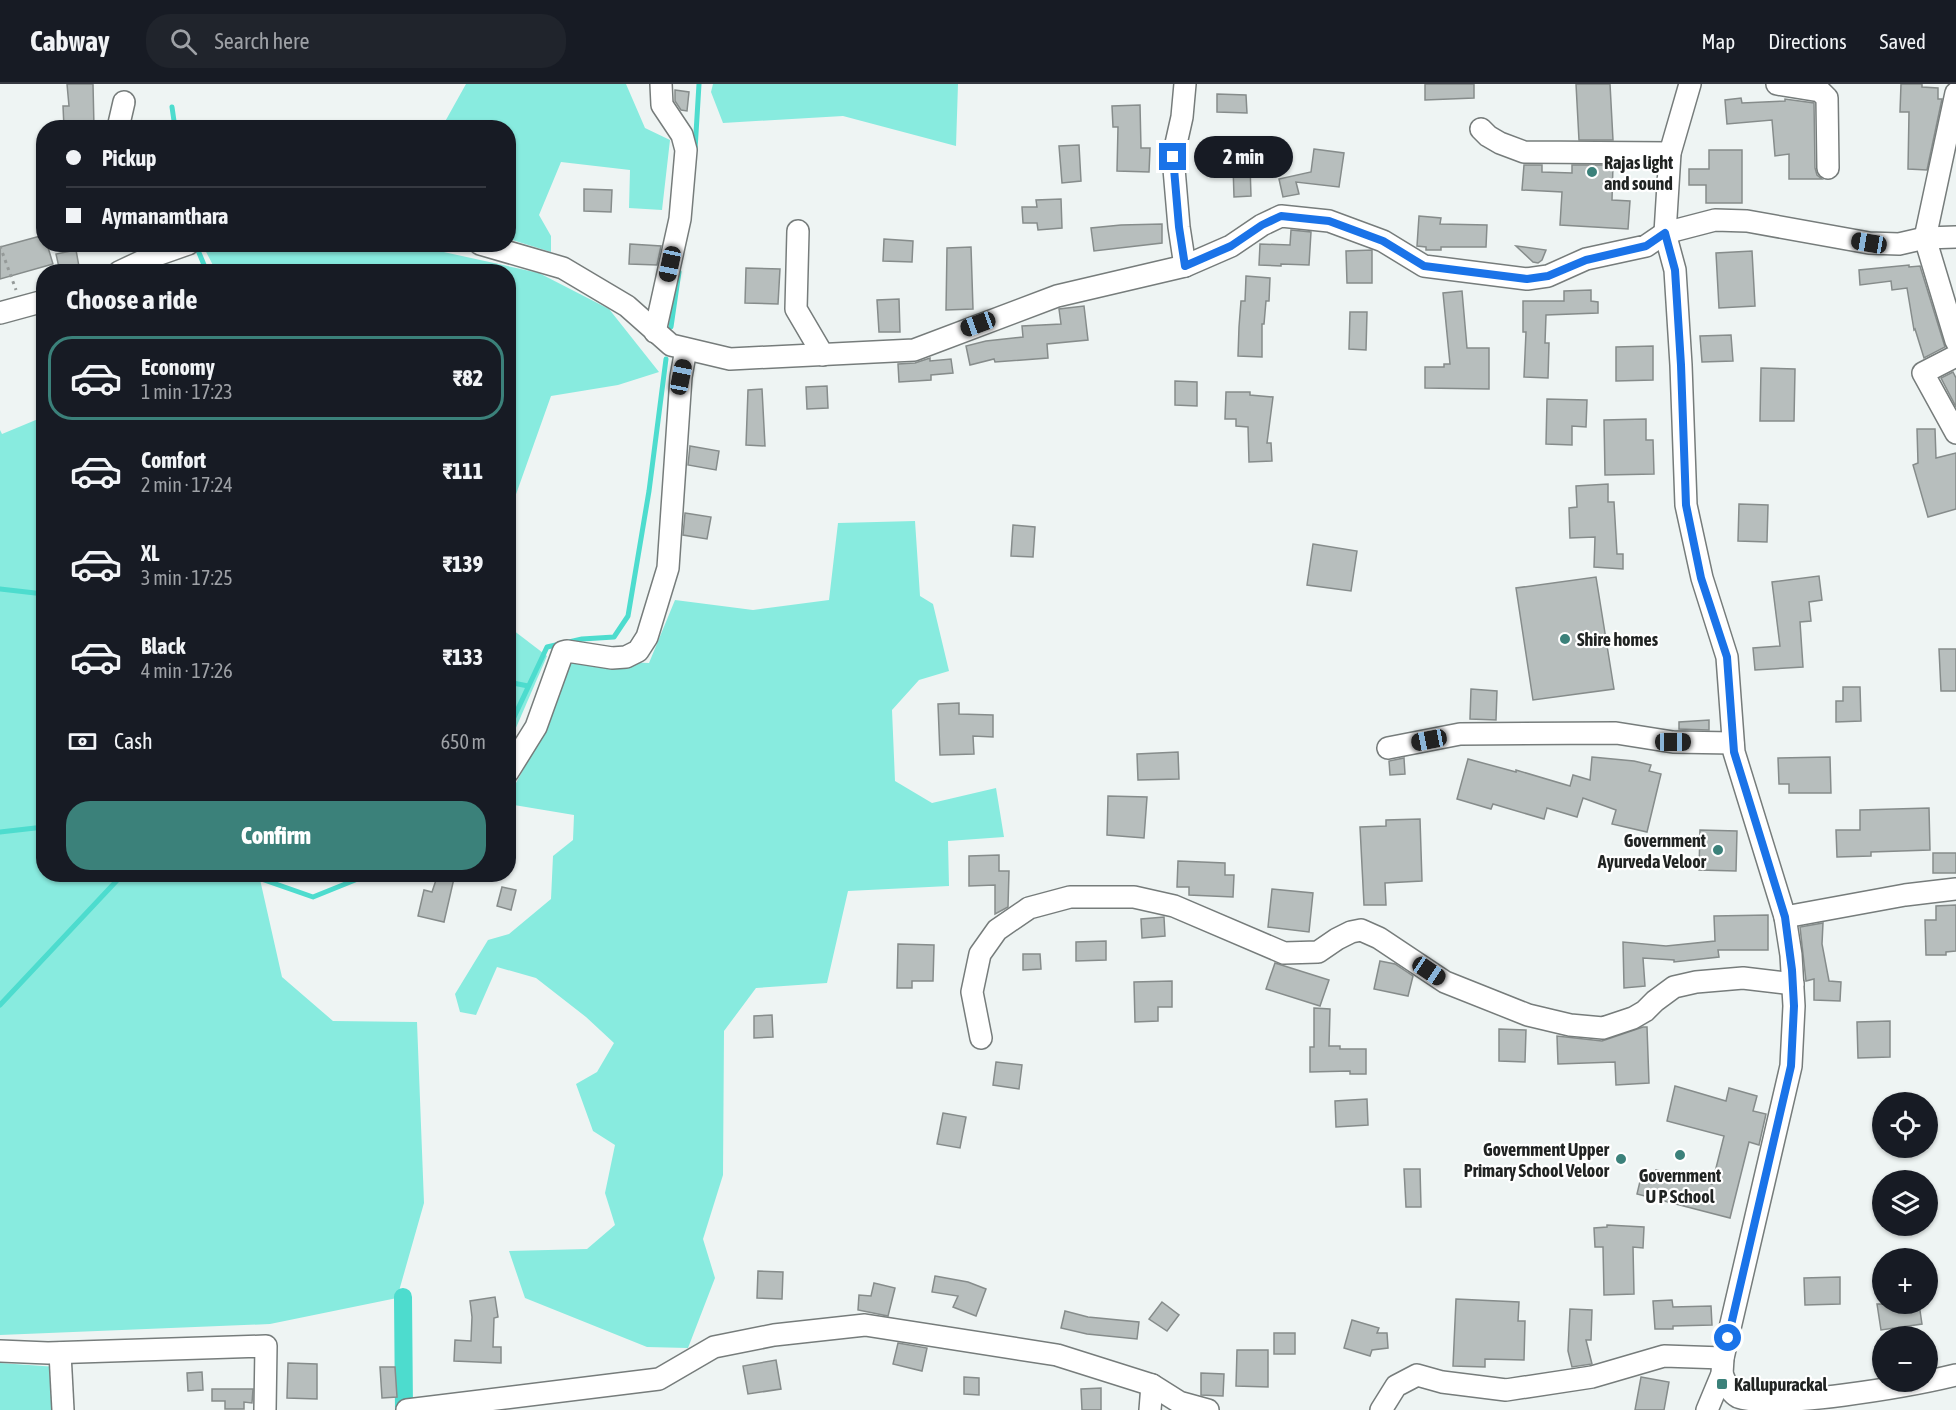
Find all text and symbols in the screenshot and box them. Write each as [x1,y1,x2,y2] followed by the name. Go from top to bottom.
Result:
[146,14,566,68] search box
[30,25,110,57] text: Cabway
[167,25,200,58] icon: search
[215,28,310,54] text: Search here
[1701,29,1735,53] text: Map
[1768,29,1847,53] text: Directions
[1880,29,1926,53] text: Saved
[1194,136,1293,178] callout: 2 min
[1159,143,1186,170] route end
[102,145,157,171] text: Pickup
[1223,145,1264,168] text: 2 min
[1604,152,1674,194] place label: Rajas light and sound
[1585,165,1599,179] marker: Rajas light and sound
[102,203,228,229] text: Aymanamthara
[1850,231,1888,255] car
[657,245,683,283] car
[66,284,198,315] text: Choose a ride
[958,309,998,339] car
[69,351,123,405] icon: car
[141,354,215,380] text: Economy
[669,358,693,396] car
[453,365,483,391] text: ₹82
[141,380,233,403] text: 1 min · 17:23
[69,444,123,498] icon: car
[141,447,206,473] text: Comfort
[443,458,483,484] text: ₹111
[141,473,233,496] text: 2 min · 17:24
[69,537,123,591] icon: car
[141,540,159,566] text: XL
[443,551,483,577] text: ₹139
[141,566,233,589] text: 3 min · 17:25
[1577,629,1659,650] place label: Shire homes
[69,630,123,684] icon: car
[1558,632,1572,646] marker: Shire homes
[141,633,185,659] text: Black
[443,644,483,670] text: ₹133
[141,659,233,682] text: 4 min · 17:26
[66,725,99,758] icon: cash
[114,728,153,754] text: Cash
[1410,728,1448,752] car
[441,730,486,753] text: 650 m
[1655,733,1691,751] car
[66,801,486,870] button: Confirm
[1597,830,1707,872] place label: Government Ayurveda Veloor
[1711,843,1725,857] marker: Government Ayurveda Veloor
[1409,953,1449,989] car
[1872,1092,1938,1392] map controls
[1872,1092,1938,1158] button: locate
[1464,1139,1610,1181] place label: Government Upper Primary School Veloor
[1673,1148,1687,1162] marker: Government U P School
[1614,1152,1628,1166] marker: Government Upper Primary School Veloor
[1639,1165,1722,1207] place label: Government U P School
[1872,1170,1938,1236] button: layers
[1872,1248,1938,1314] button: +
[1714,1324,1741,1351] route start
[1872,1326,1938,1392] button: −
[1734,1374,1828,1395] place label: Kallupurackal
[1715,1377,1729,1391] marker: Kallupurackal

